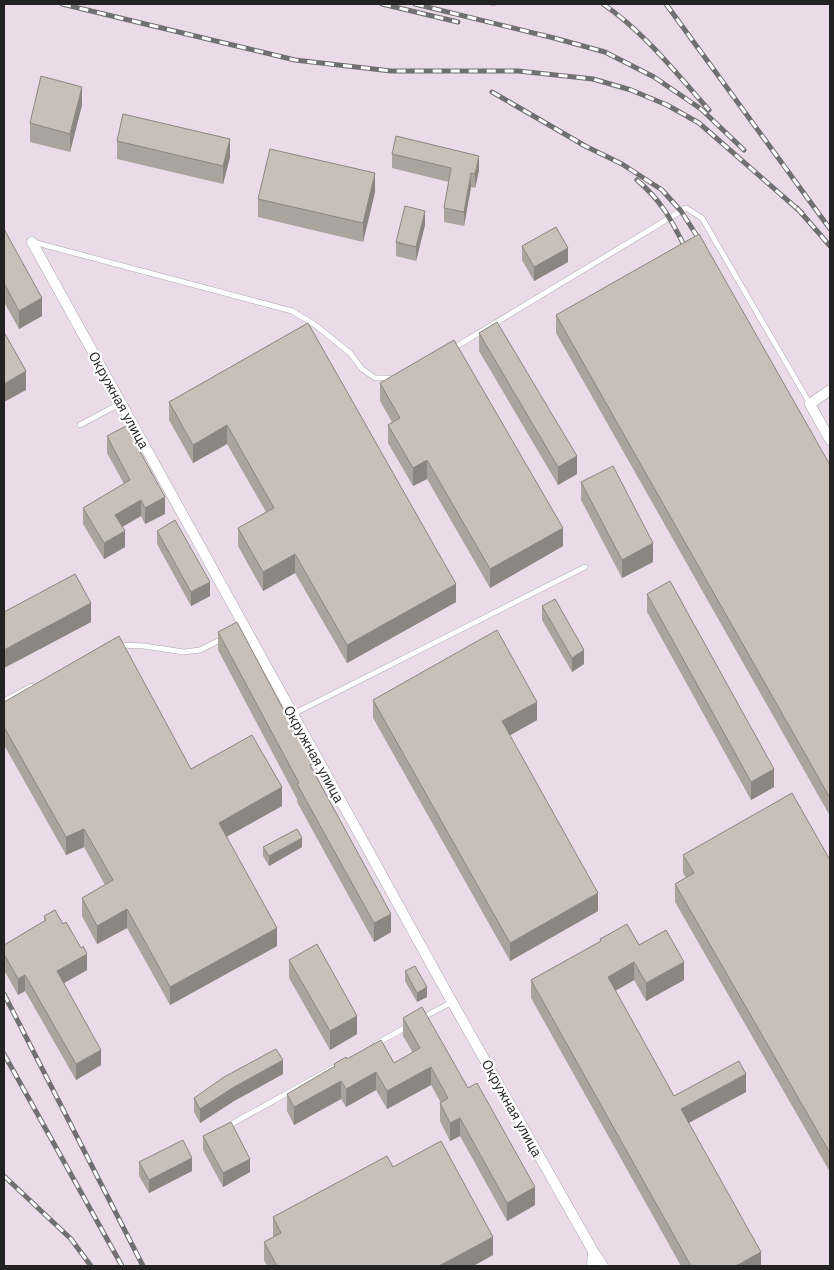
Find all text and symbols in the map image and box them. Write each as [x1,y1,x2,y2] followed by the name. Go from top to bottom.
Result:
[85,348,153,452] street label: Окружная улица
[280,702,348,806] street label: Окружная улица
[478,1056,546,1160] street label: Окружная улица

